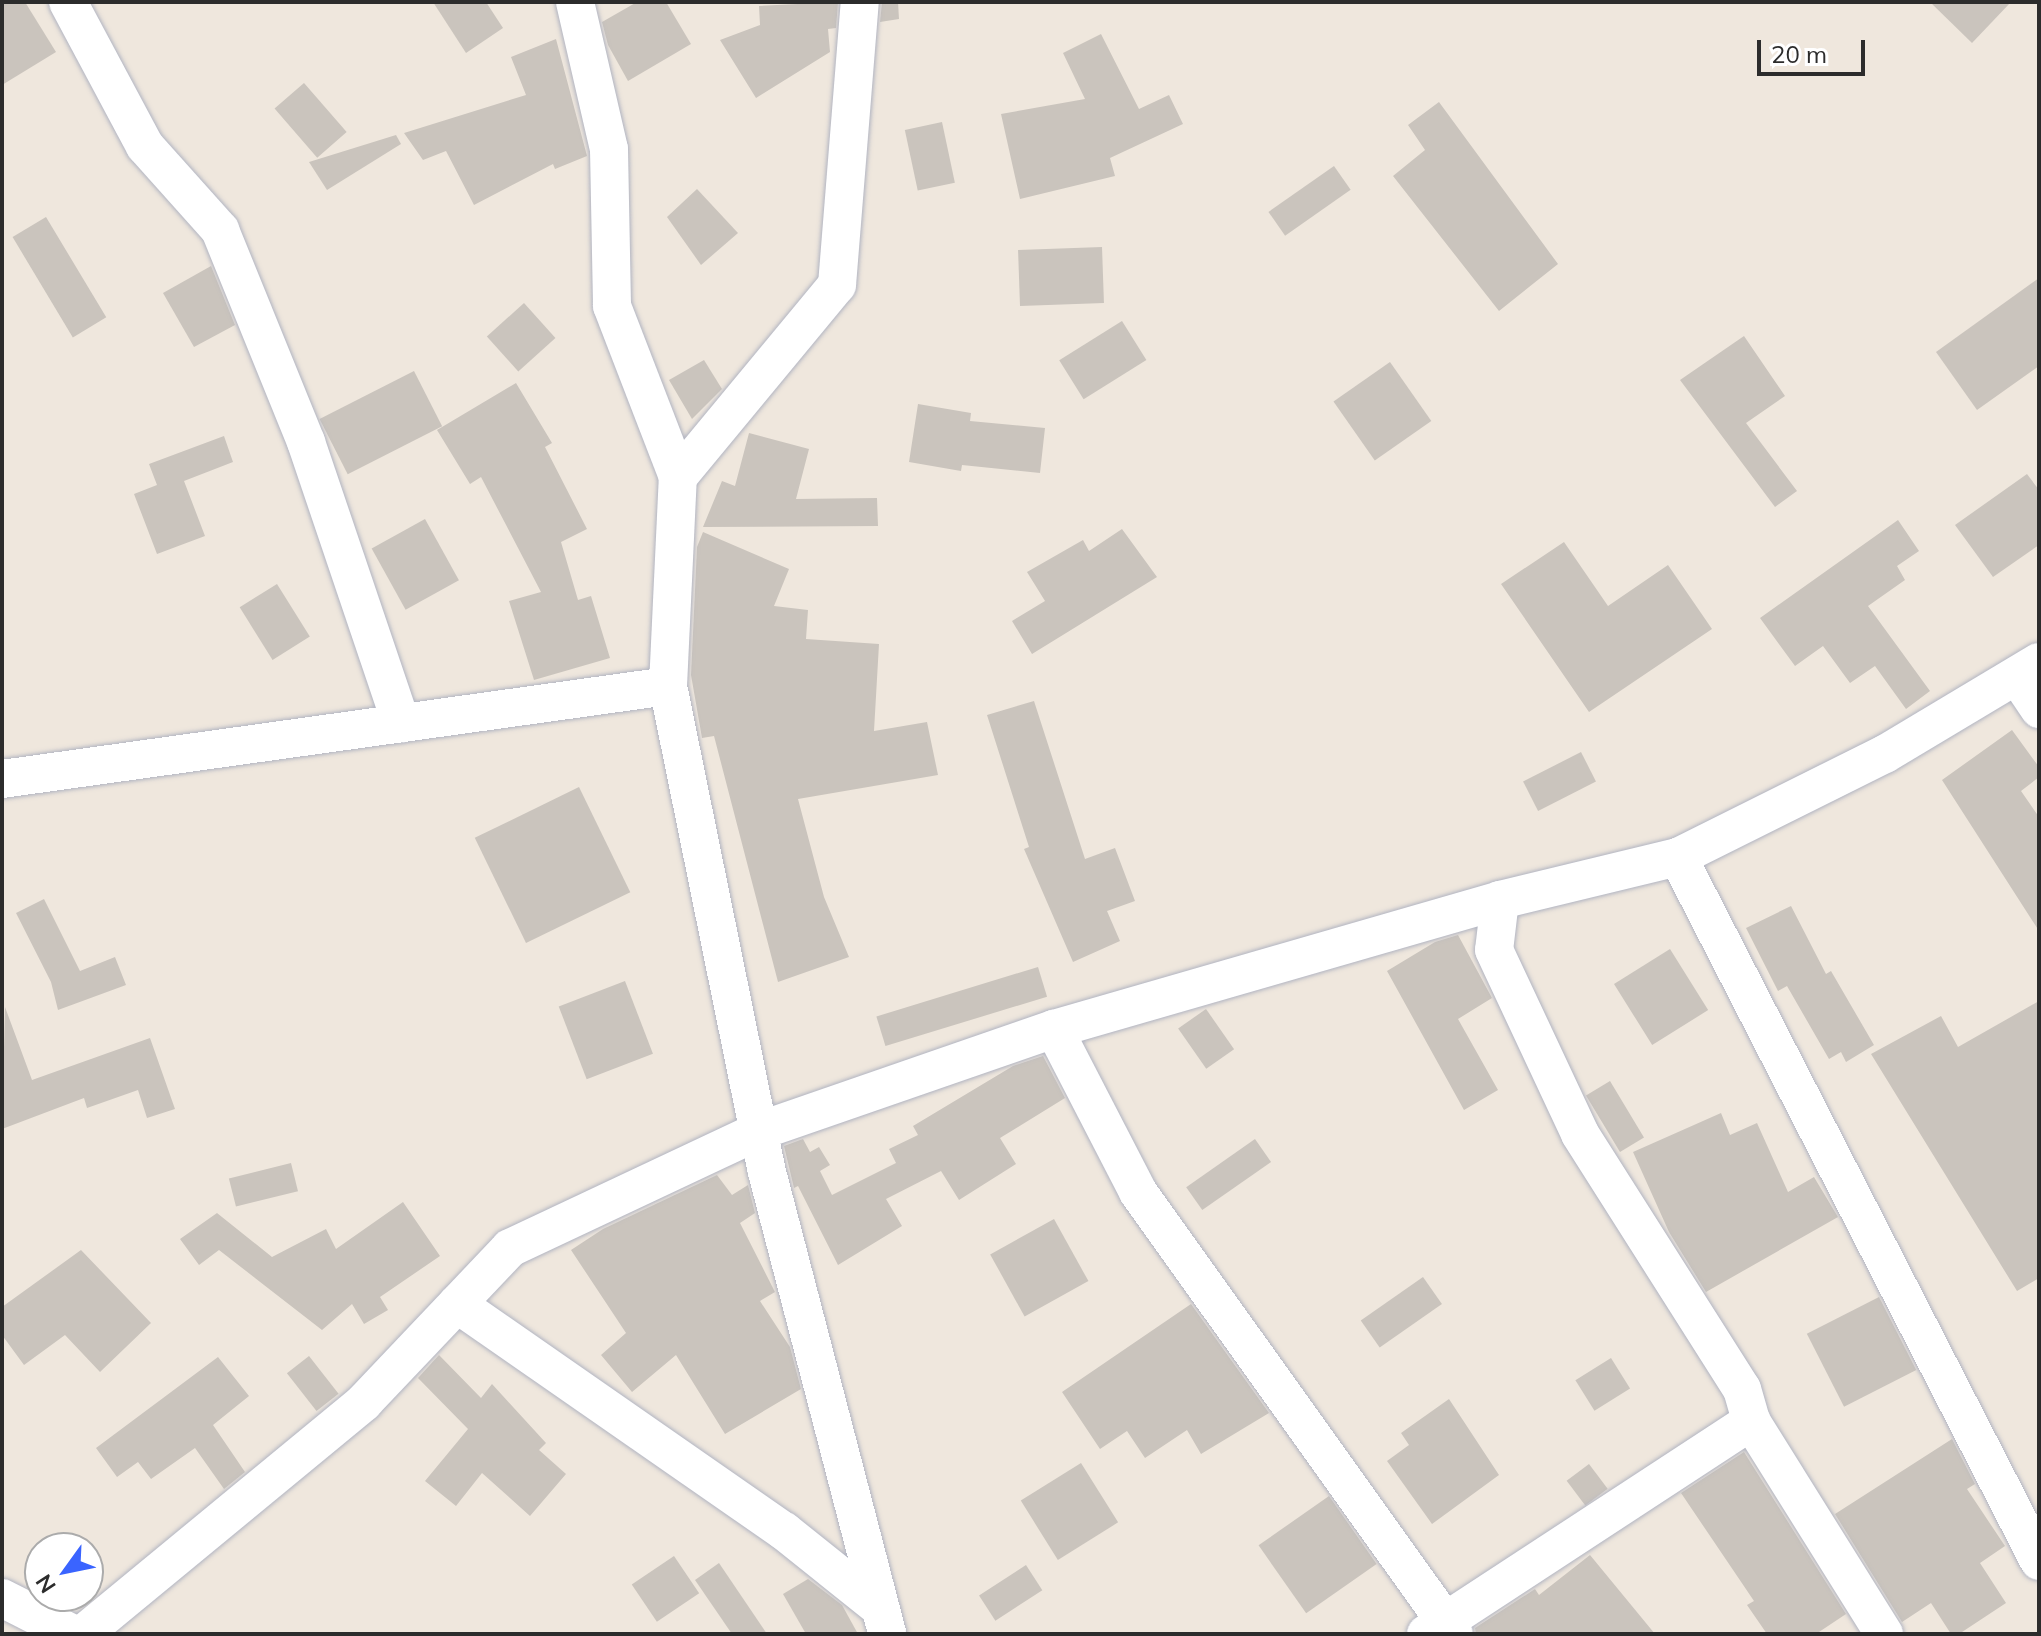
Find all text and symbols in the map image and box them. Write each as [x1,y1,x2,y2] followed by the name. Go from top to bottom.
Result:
[1761,24,1869,74] scale bar
[1771,39,1827,69] text: 20 m
[24,1532,104,1612] north arrow
[29,1569,62,1599] text: N

